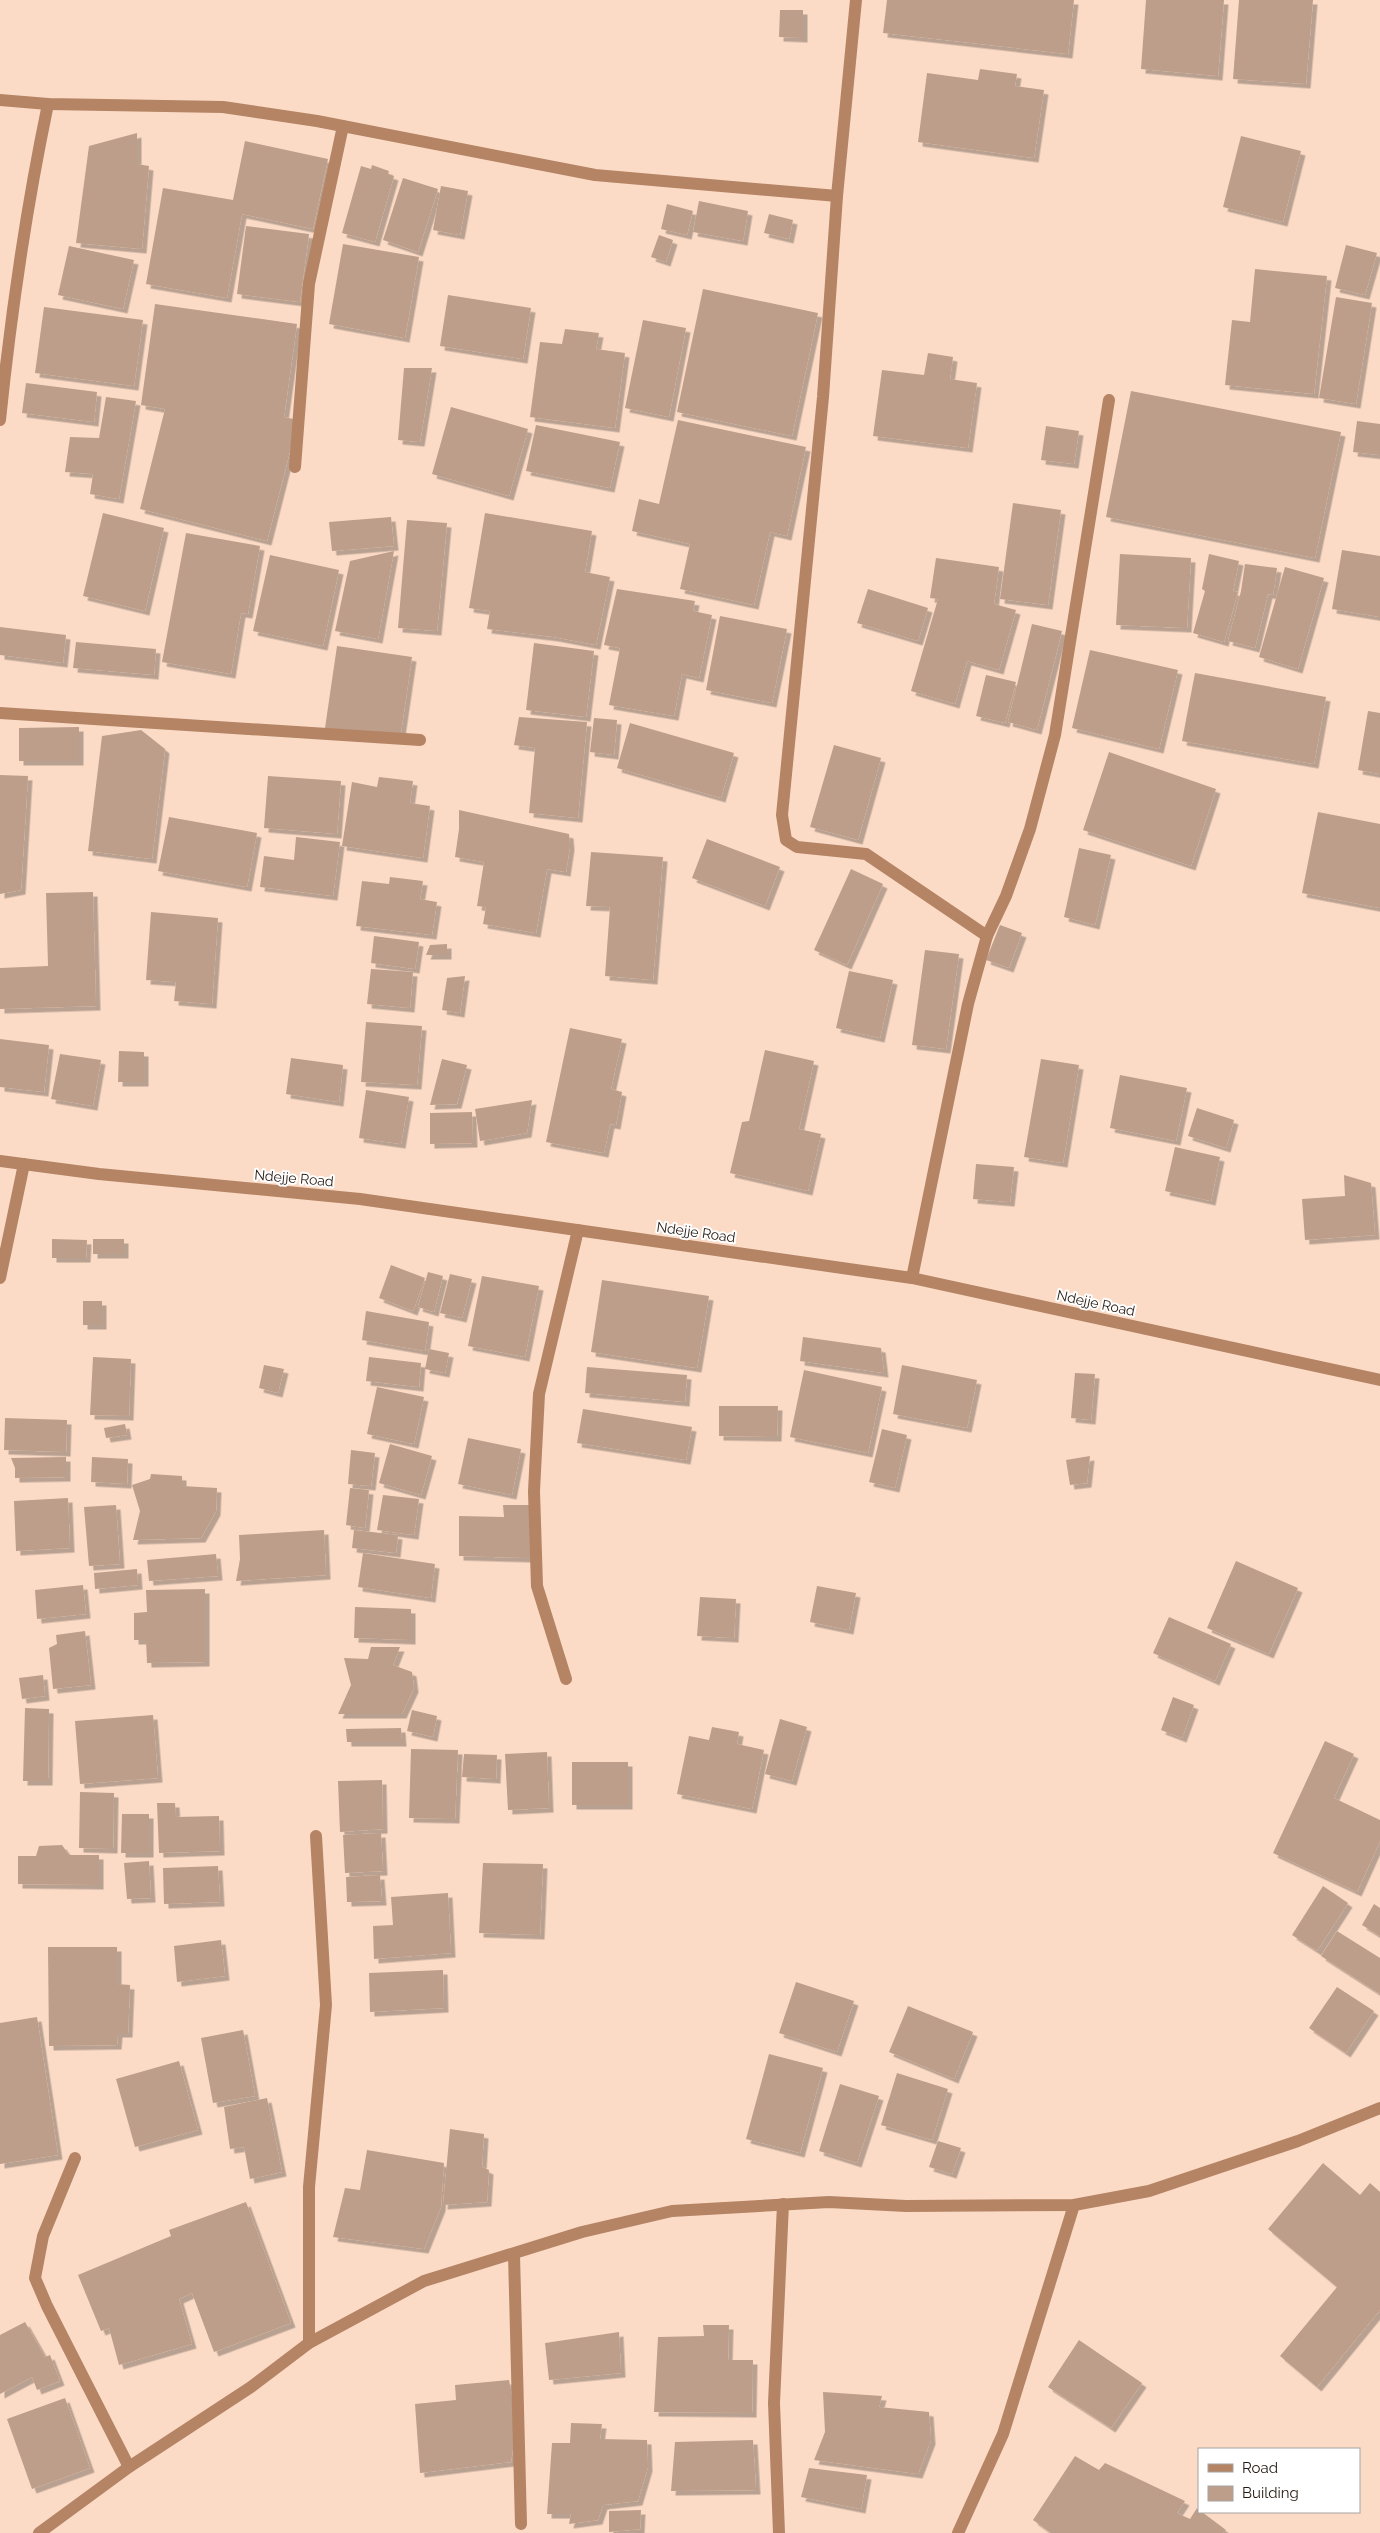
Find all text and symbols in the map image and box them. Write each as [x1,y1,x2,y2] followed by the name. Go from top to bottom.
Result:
[254,1167,334,1189] street label: Ndejje Road
[655,1219,737,1245] street label: Ndejje Road
[1055,1287,1137,1319] street label: Ndejje Road
[1198,2448,1360,2513] legend
[1242,2459,1278,2477] text: Road
[1242,2484,1299,2502] text: Building

